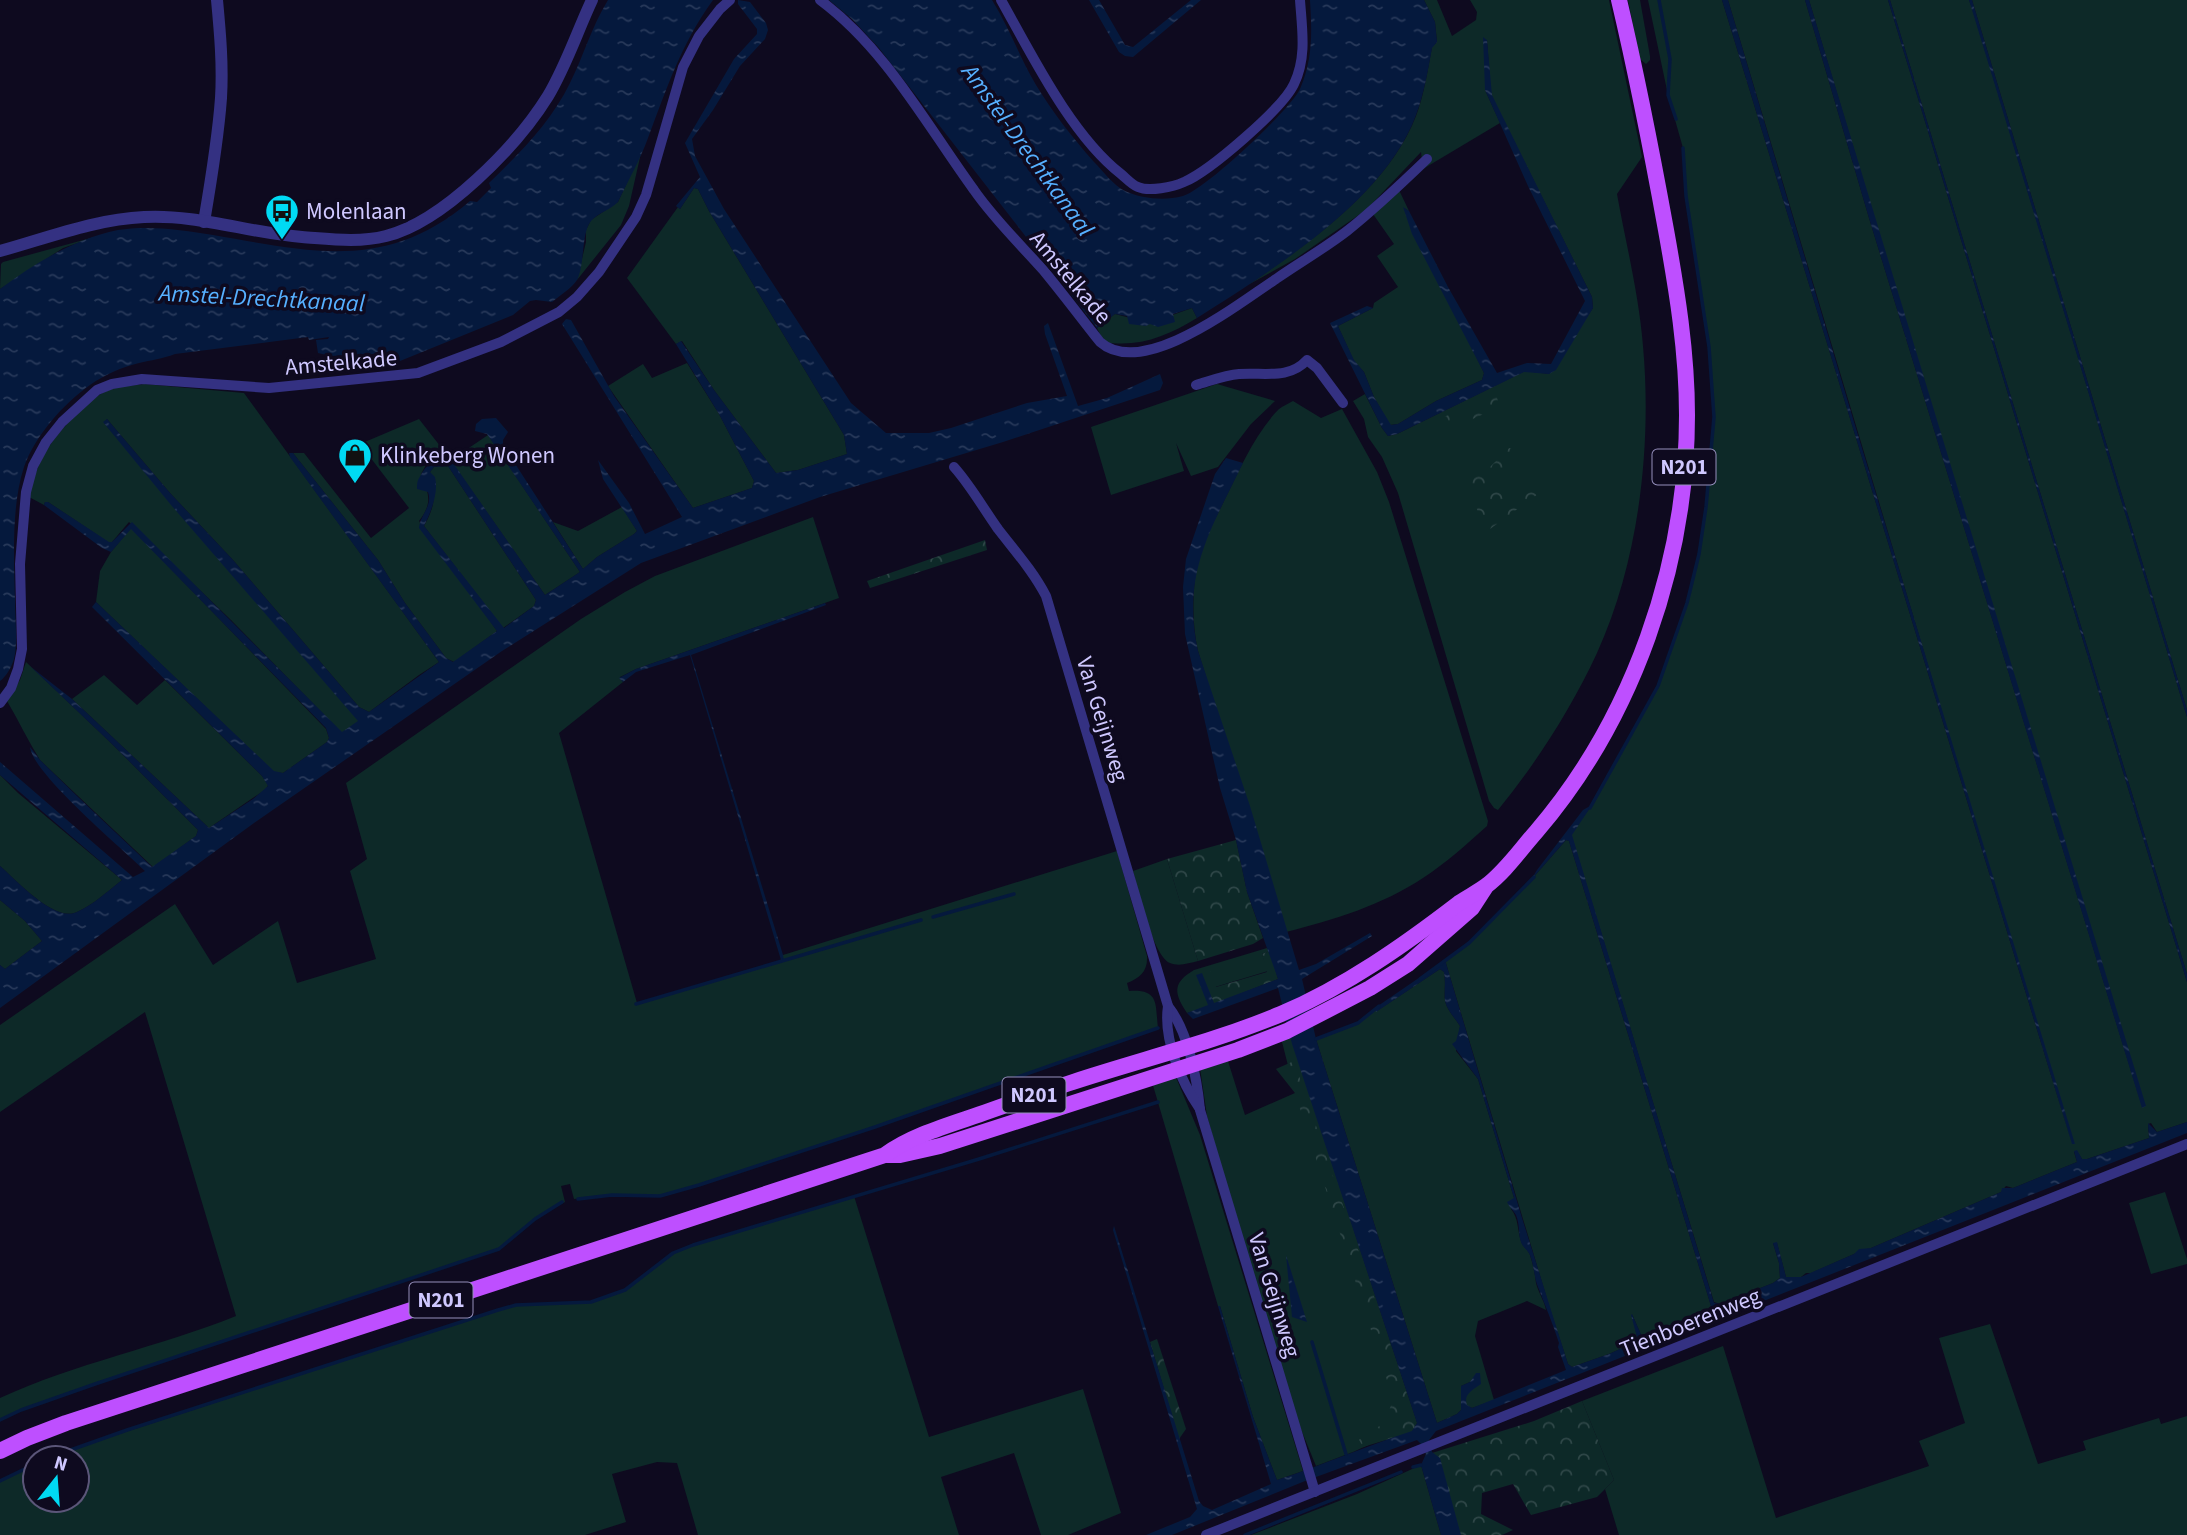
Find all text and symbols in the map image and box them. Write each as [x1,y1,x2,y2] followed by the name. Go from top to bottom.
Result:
[952,55,1102,244] water label: Amstel-Drechtkanaal
[263,192,301,241] bus stop icon: Molenlaan
[306,195,407,228] place label: Molenlaan
[1022,224,1119,331] street label: Amstelkade
[156,276,366,321] water label: Amstel-Drechtkanaal
[284,341,398,384] street label: Amstelkade
[336,436,374,485] shop icon: Klinkeberg Wonen
[380,439,555,472] place label: Klinkeberg Wonen
[1652,449,1716,484] road number: N201
[1068,653,1137,786] street label: Van Geijnweg
[1002,1078,1066,1112] road number: N201
[1240,1229,1309,1362] street label: Van Geijnweg
[1615,1279,1766,1366] street label: Tienboerenweg
[410,1282,472,1318] road number: N201
[21,1444,91,1514] north arrow
[51,1449,71,1479] text: N

